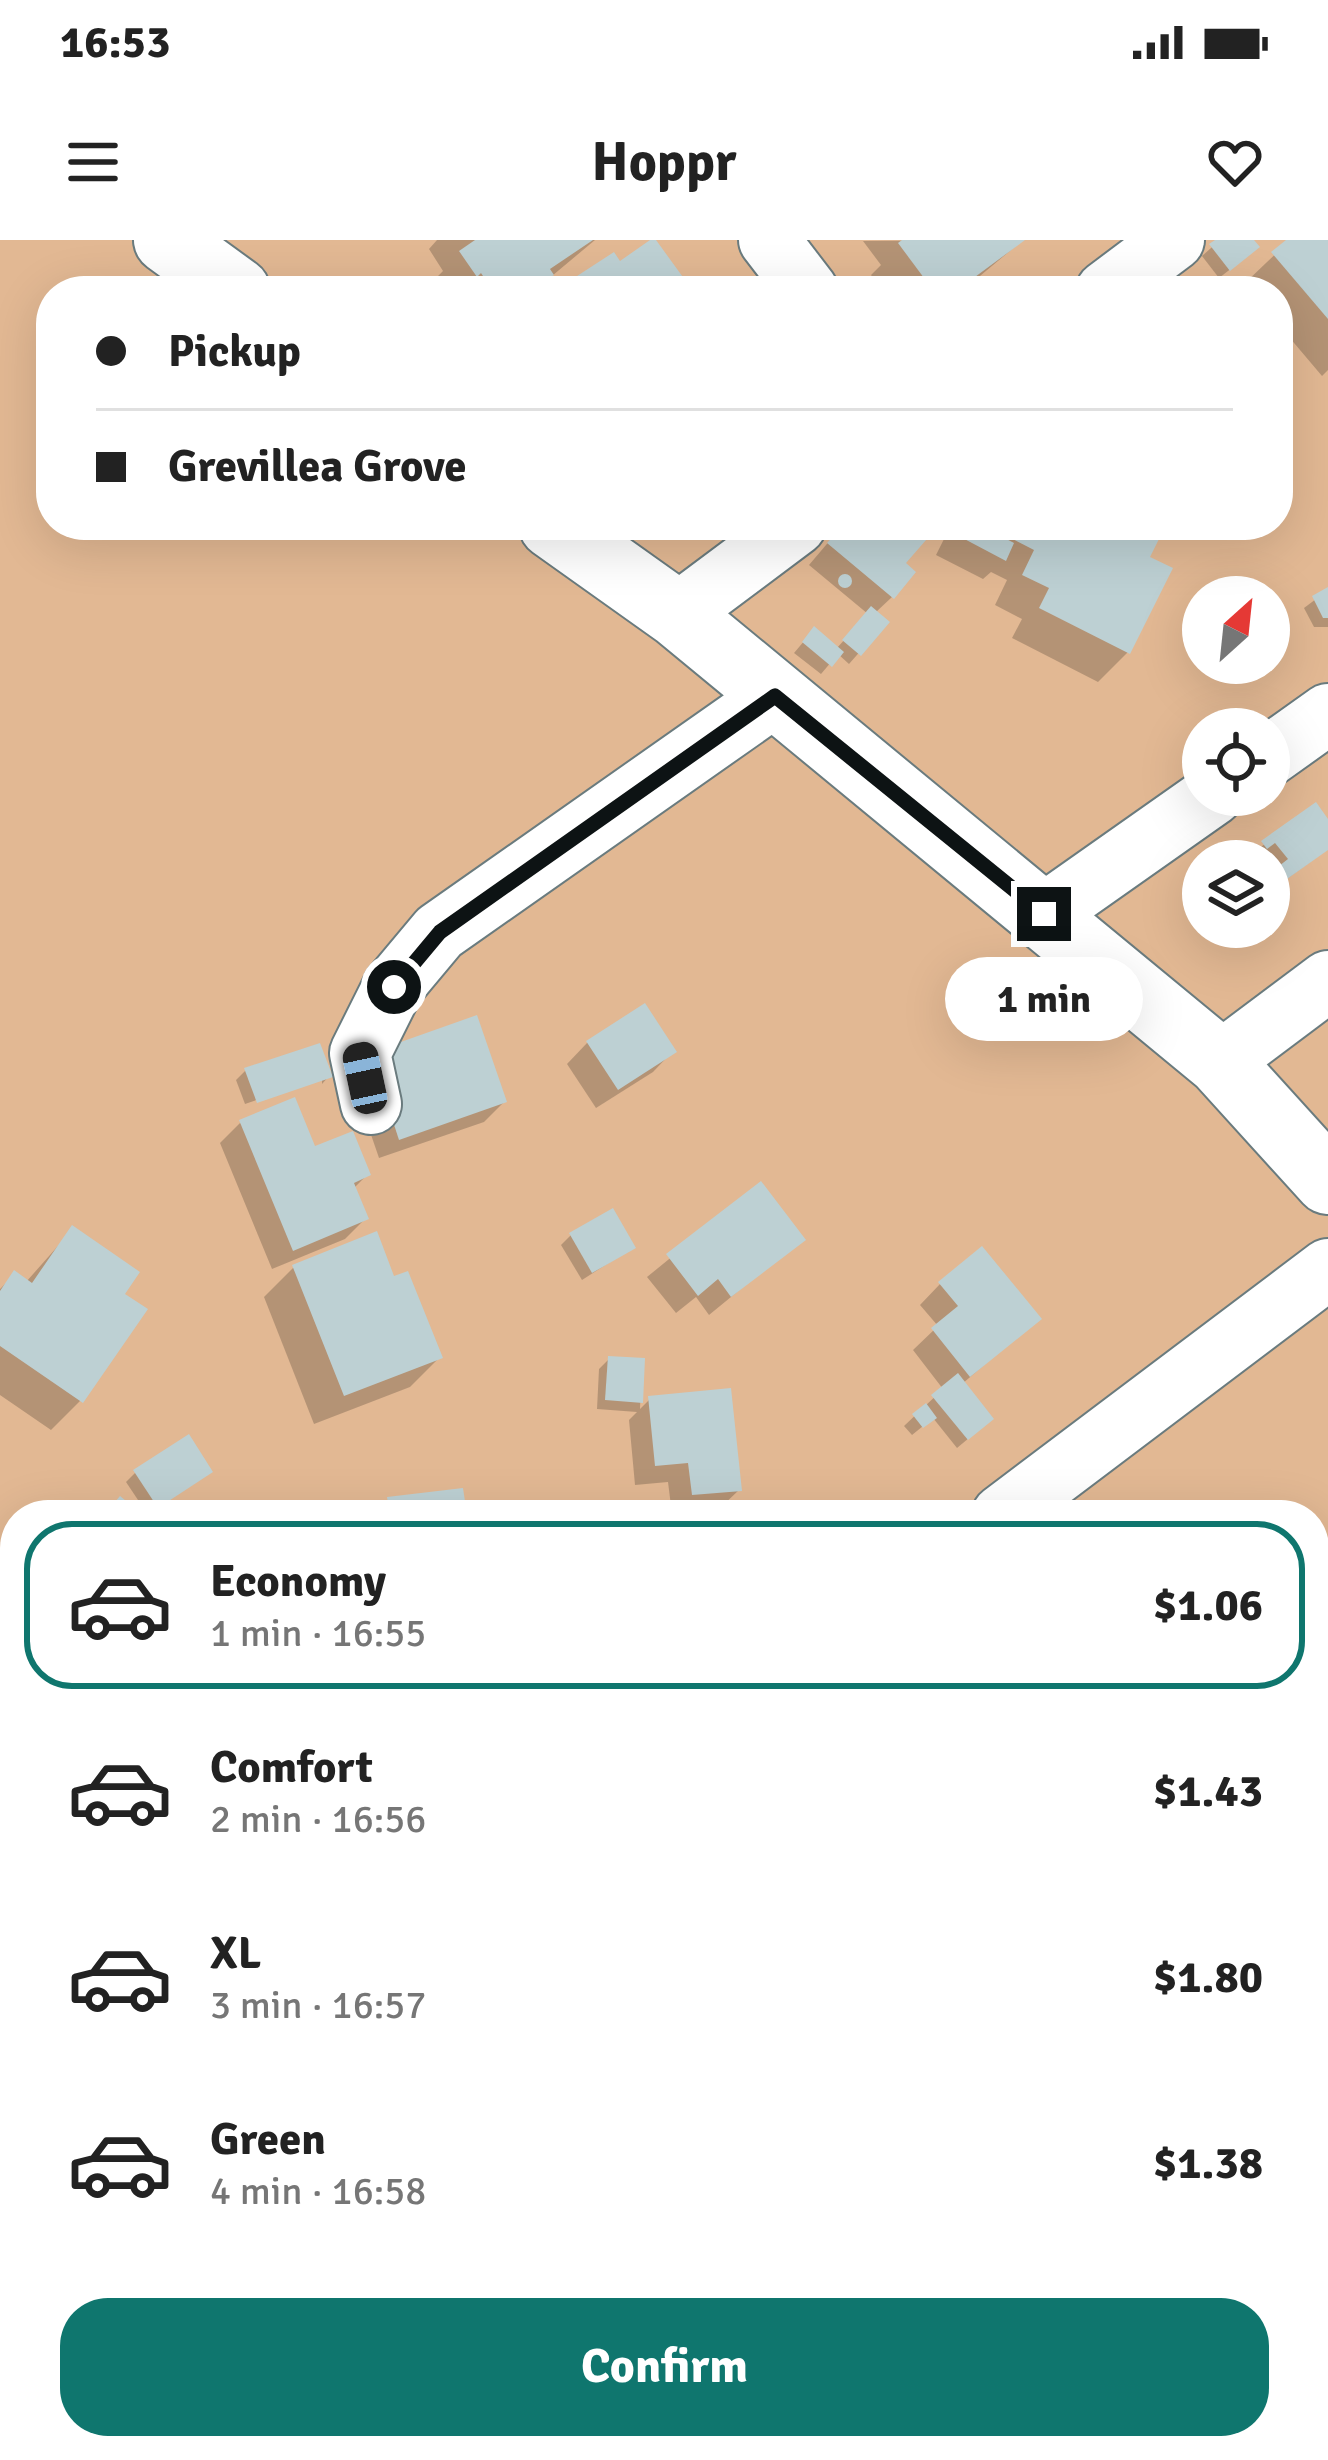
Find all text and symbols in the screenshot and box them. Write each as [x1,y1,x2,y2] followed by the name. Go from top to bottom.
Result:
[60,15,170,70] text: 16:53
[60,129,126,195] icon: menu
[592,129,736,196] text: Hoppr
[1202,129,1268,195] icon: heart
[168,324,301,379] text: Pickup
[168,439,467,494] text: Grevillea Grove
[1182,576,1290,684] north arrow
[1182,576,1290,948] map controls
[1182,708,1290,816] button: locate
[1182,840,1290,948] button: layers
[1017,887,1071,941] route end
[945,956,1143,1040] callout: 1 min
[367,960,421,1014] route start
[997,975,1091,1023] text: 1 min
[340,1039,390,1117] car
[66,1551,174,1659] icon: car
[210,1554,386,1609] text: Economy
[1153,1578,1263,1633] text: $1.06
[210,1609,426,1657] text: 1 min · 16:55
[66,1737,174,1845] icon: car
[210,1740,373,1795] text: Comfort
[1153,1764,1263,1819] text: $1.43
[210,1795,426,1843] text: 2 min · 16:56
[66,1923,174,2031] icon: car
[210,1926,261,1981] text: XL
[1153,1950,1263,2005] text: $1.80
[210,1981,426,2029] text: 3 min · 16:57
[66,2109,174,2217] icon: car
[210,2112,326,2167] text: Green
[1153,2136,1263,2191] text: $1.38
[210,2167,426,2215] text: 4 min · 16:58
[60,2298,1269,2436] button: Confirm

